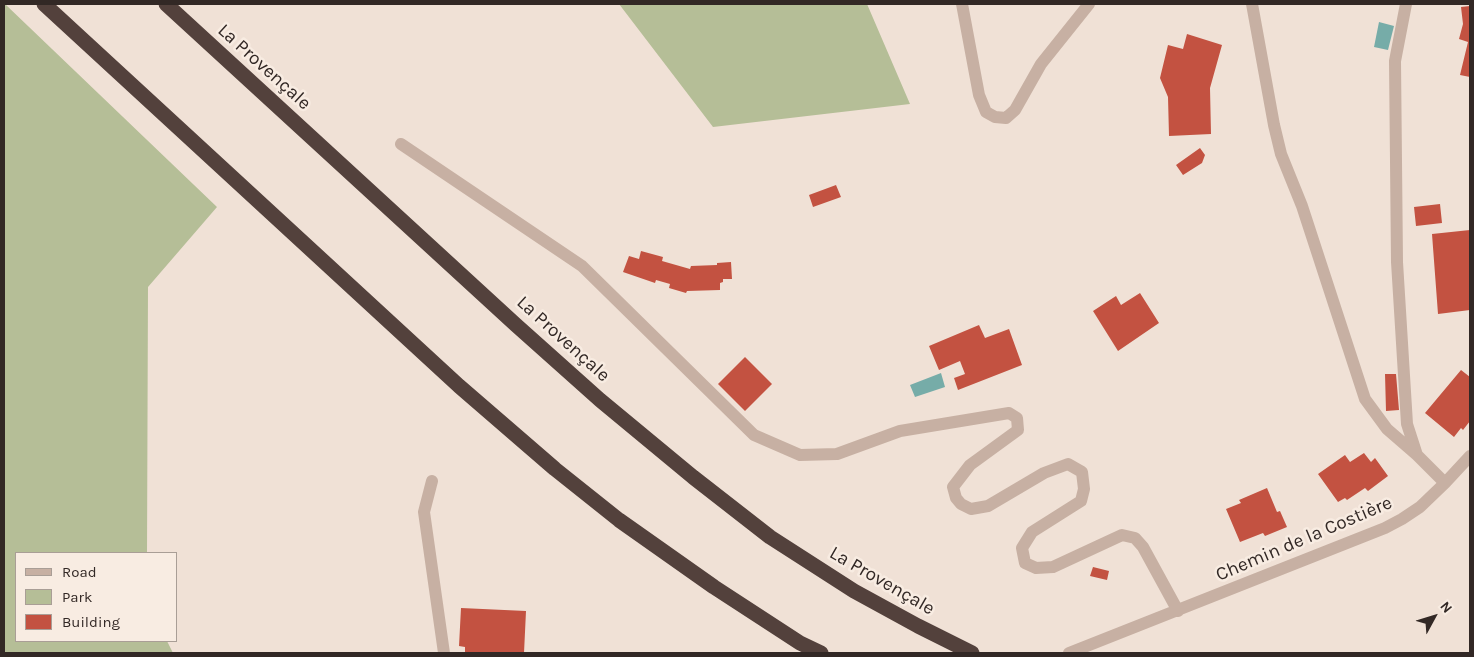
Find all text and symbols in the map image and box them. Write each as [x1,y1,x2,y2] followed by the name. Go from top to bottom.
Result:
[213,19,315,115] street label: La Provençale
[512,291,614,387] street label: La Provençale
[1212,492,1396,586] street label: Chemin de la Costière
[825,542,939,620] street label: La Provençale
[15,552,178,642] legend
[62,563,97,581] text: Road
[62,588,92,606] text: Park
[1409,592,1459,642] north arrow
[1436,598,1456,616] text: N
[62,613,120,631] text: Building

